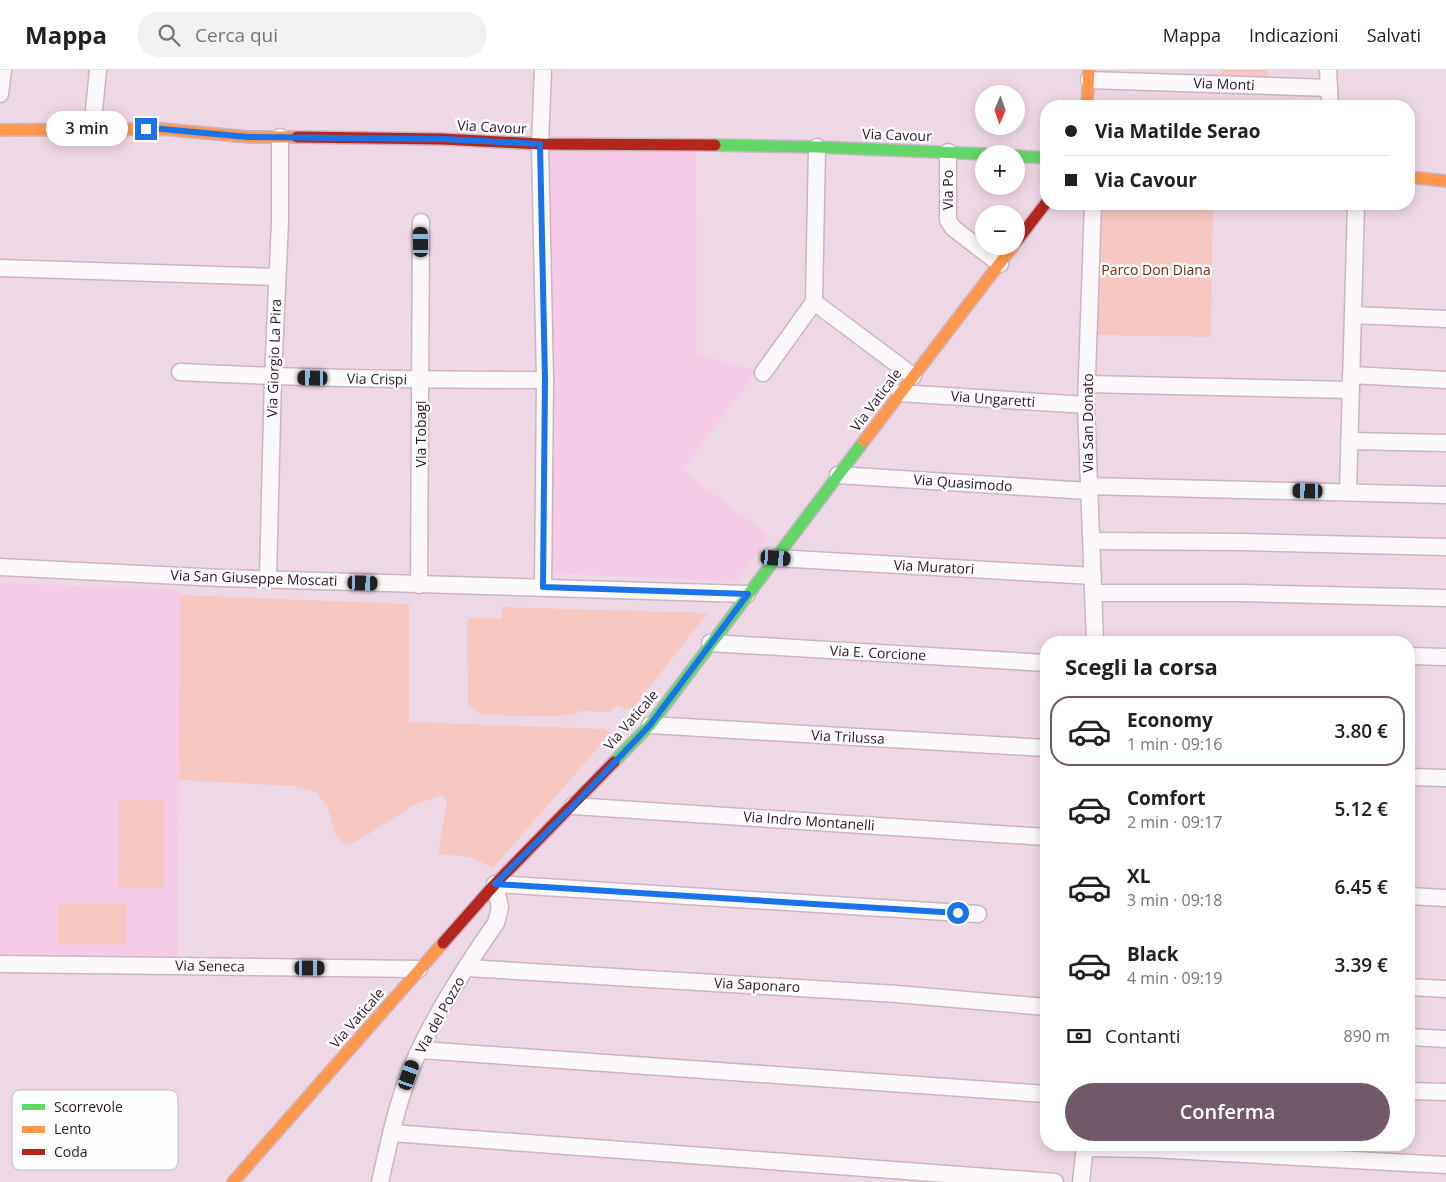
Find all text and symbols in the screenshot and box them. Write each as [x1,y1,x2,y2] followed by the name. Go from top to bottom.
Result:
[137,12,487,57] search box
[25,18,107,51] text: Mappa
[155,21,183,49] icon: search
[195,22,278,48] text: Cerca qui
[1163,23,1221,47] text: Mappa
[1249,23,1339,47] text: Indicazioni
[1367,23,1421,47] text: Salvati
[1193,73,1255,94] street label: Via Monti
[975,85,1025,135] north arrow
[975,85,1025,255] map controls
[46,112,128,146] callout: 3 min
[457,115,528,138] street label: Via Cavour
[65,117,109,139] text: 3 min
[135,118,157,140] route end
[1095,118,1261,144] text: Via Matilde Serao
[862,124,932,145] street label: Via Cavour
[975,145,1025,195] button: +
[1095,167,1197,193] text: Via Cavour
[938,170,957,210] street label: Via Po
[975,205,1025,255] button: −
[413,227,428,257] car
[1101,260,1211,279] park label: Parco Don Diana
[262,298,285,418] street label: Via Giorgio La Pira
[846,364,905,435] street label: Via Vaticale
[347,368,407,389] street label: Via Crispi
[297,370,328,386] car
[1078,373,1097,473] street label: Via San Donato
[950,386,1036,411] street label: Via Ungaretti
[411,401,430,467] street label: Via Tobagi
[913,470,1013,495] street label: Via Quasimodo
[1292,483,1323,499] car
[760,549,791,567] car
[893,555,975,578] street label: Via Muratori
[170,565,338,590] street label: Via San Giuseppe Moscati
[347,575,378,591] car
[829,640,927,665] street label: Via E. Corcione
[1065,651,1218,681] text: Scegli la corsa
[599,685,662,754] street label: Via Vaticale
[1127,707,1213,733] text: Economy
[1067,709,1112,754] icon: car
[1334,718,1388,744] text: 3.80 €
[811,725,885,748] street label: Via Trilussa
[1127,733,1222,755] text: 1 min · 09:16
[1127,785,1206,811] text: Comfort
[1067,787,1112,832] icon: car
[1334,796,1388,822] text: 5.12 €
[743,806,875,835] street label: Via Indro Montanelli
[1127,811,1222,833] text: 2 min · 09:17
[1127,863,1150,889] text: XL
[1067,865,1112,910] icon: car
[1334,874,1388,900] text: 6.45 €
[1127,889,1222,911] text: 3 min · 09:18
[947,902,969,924] route start
[1127,941,1179,967] text: Black
[1067,943,1112,988] icon: car
[1334,952,1388,978] text: 3.39 €
[175,955,245,976] street label: Via Seneca
[295,961,325,976] car
[1127,967,1222,989] text: 4 min · 09:19
[411,973,469,1057] street label: Via del Pozzo
[713,973,801,996] street label: Via Saponaro
[325,983,388,1052] street label: Via Vaticale
[1065,1022,1093,1050] icon: cash
[1105,1023,1181,1049] text: Contanti
[1344,1025,1390,1047] text: 890 m
[397,1058,420,1092] car
[1065,1083,1390,1141] button: Conferma
[12,1090,178,1170] legend
[54,1097,123,1116] text: Scorrevole
[54,1119,91,1138] text: Lento
[54,1142,88,1161] text: Coda

